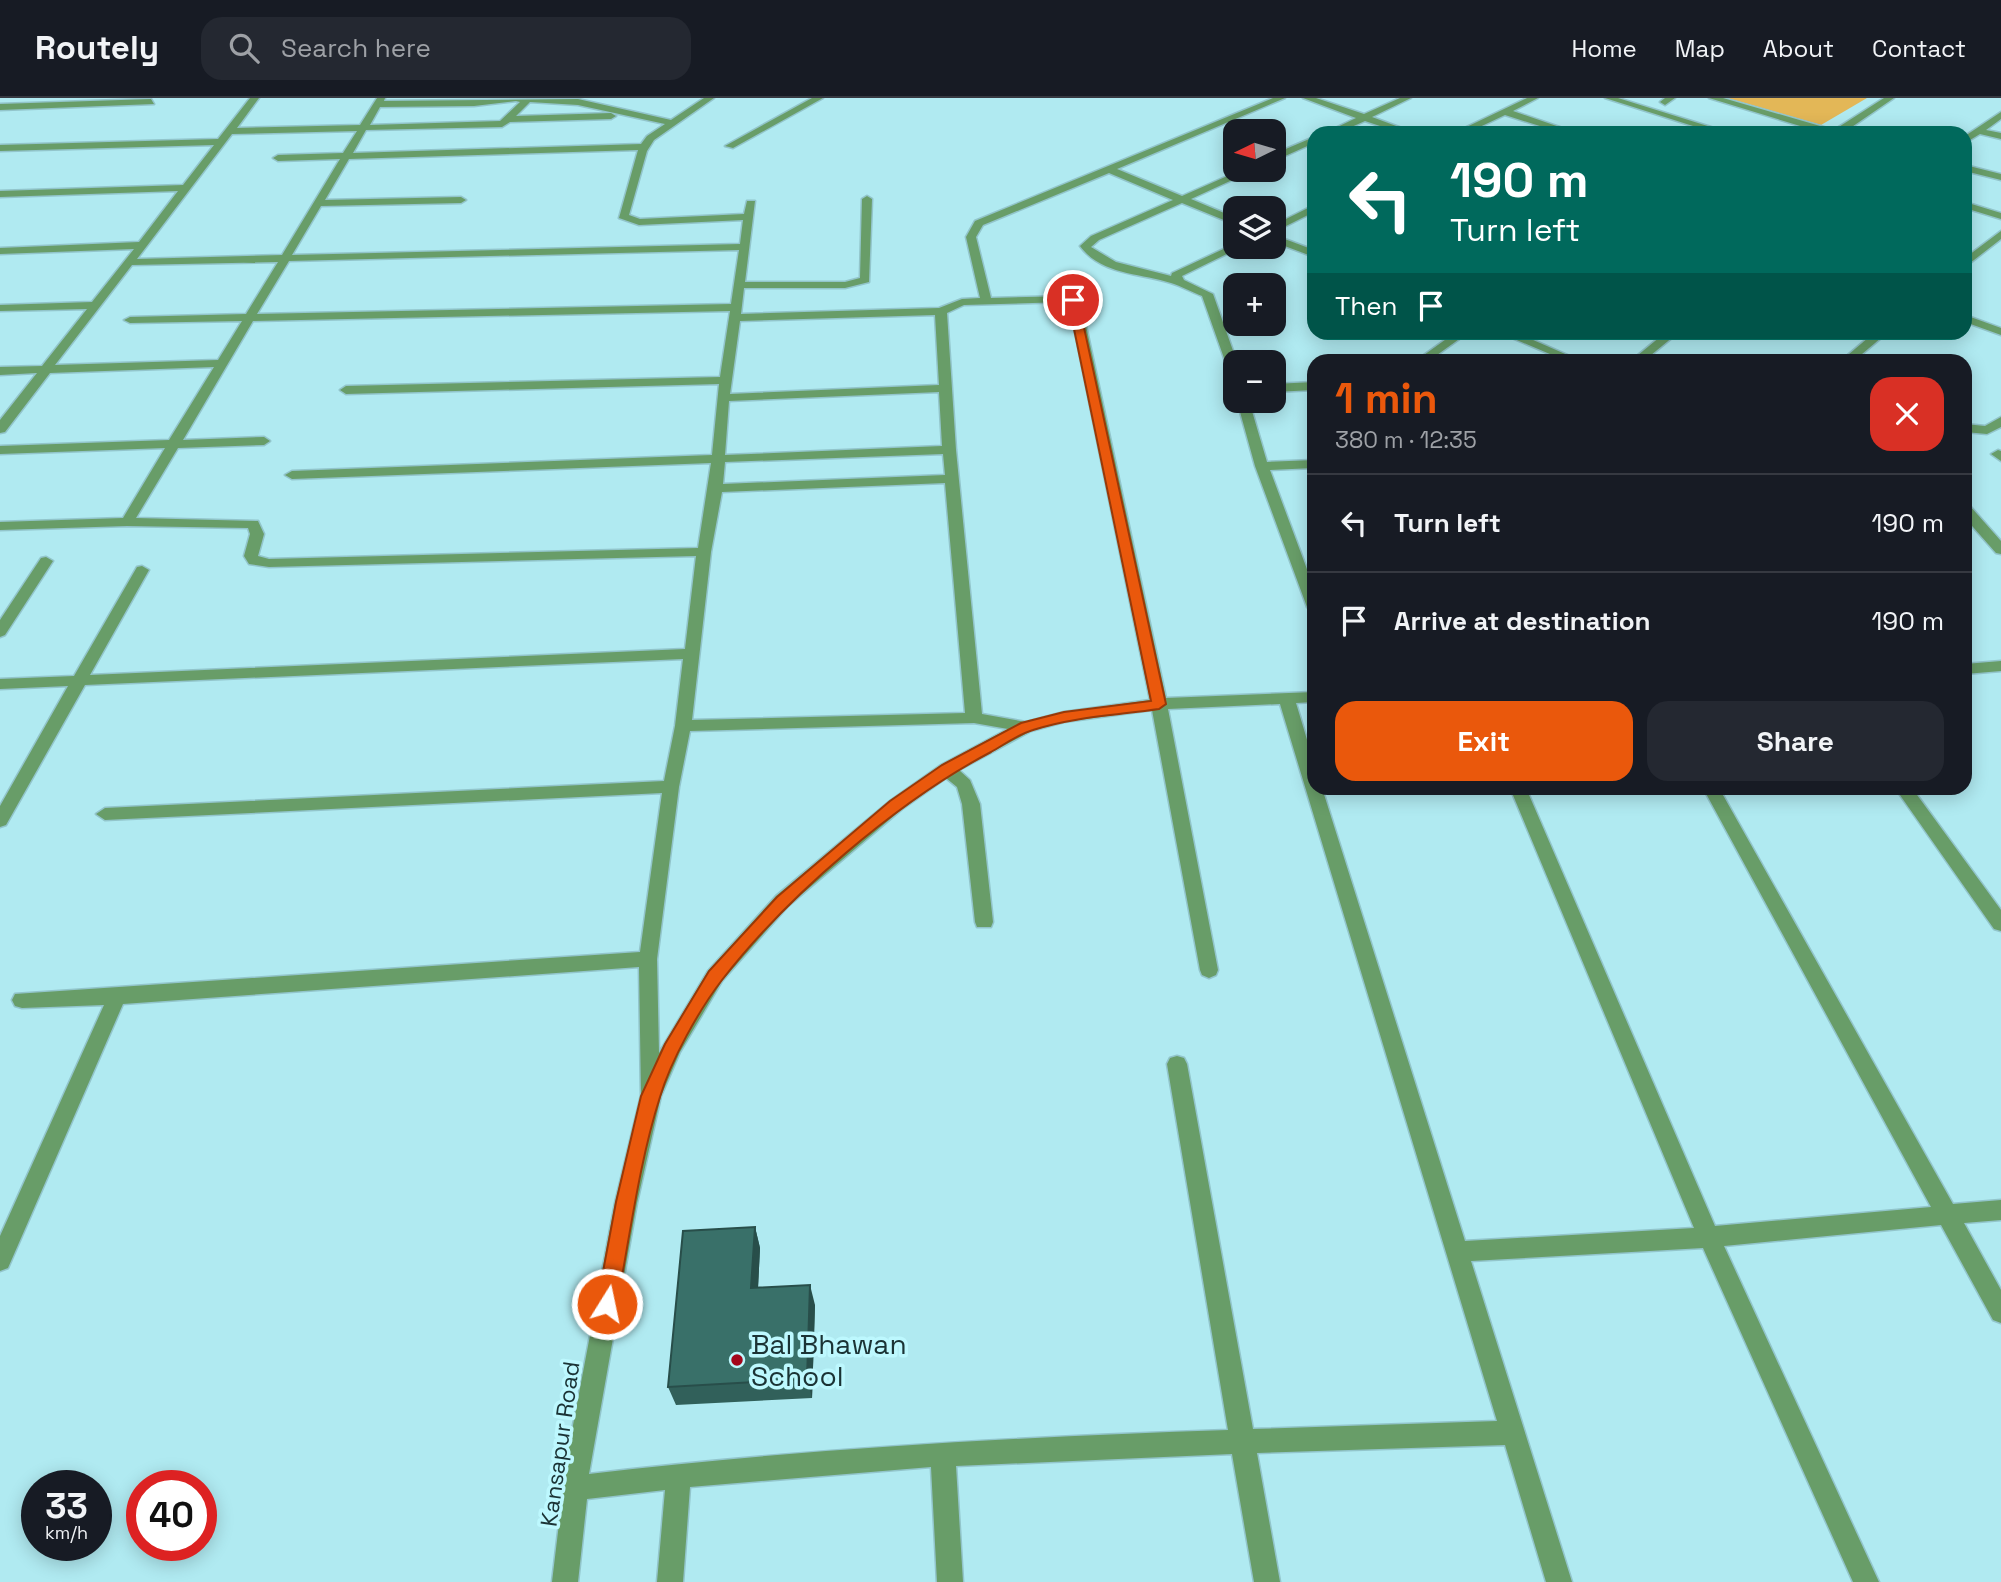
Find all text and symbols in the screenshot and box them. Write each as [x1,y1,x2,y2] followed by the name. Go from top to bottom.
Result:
[201,17,691,80] search box
[35,27,159,69] text: Routely
[225,29,263,67] icon: search
[281,31,431,65] text: Search here
[1571,33,1637,64] text: Home
[1675,33,1725,64] text: Map
[1763,33,1834,64] text: About
[1872,33,1966,64] text: Contact
[1223,119,1286,182] north arrow
[1223,119,1286,413] map controls
[1450,149,1588,211] text: 190 m
[1335,154,1426,245] icon: left
[1223,196,1286,259] button: layers
[1450,210,1580,250] text: Turn left
[1043,270,1103,330] pin
[1223,273,1286,336] button: +
[1054,281,1092,319] icon: arrive
[1412,287,1450,325] icon: arrive
[1335,289,1398,323] text: Then
[1223,350,1286,413] button: −
[1335,372,1438,425] text: 1 min
[1870,377,1944,451] button: close
[1335,425,1477,455] text: 380 m · 12:35
[1335,504,1373,542] icon: left
[1394,506,1501,540] text: Turn left
[1872,506,1944,540] text: 190 m
[1335,602,1373,640] icon: arrive
[1394,604,1651,638] text: Arrive at destination
[1872,604,1944,638] text: 190 m
[1335,701,1633,781] button: Exit
[1647,701,1944,781] button: Share
[570,1267,644,1341] position arrow
[751,1326,907,1394] place label: Bal Bhawan School
[729,1352,745,1368] marker: Bal Bhawan School
[534,1359,586,1529] street label: Kansapur Road
[126,1470,217,1561] speed limit sign: 40
[45,1484,88,1528] text: 33
[45,1521,88,1544] text: km/h

